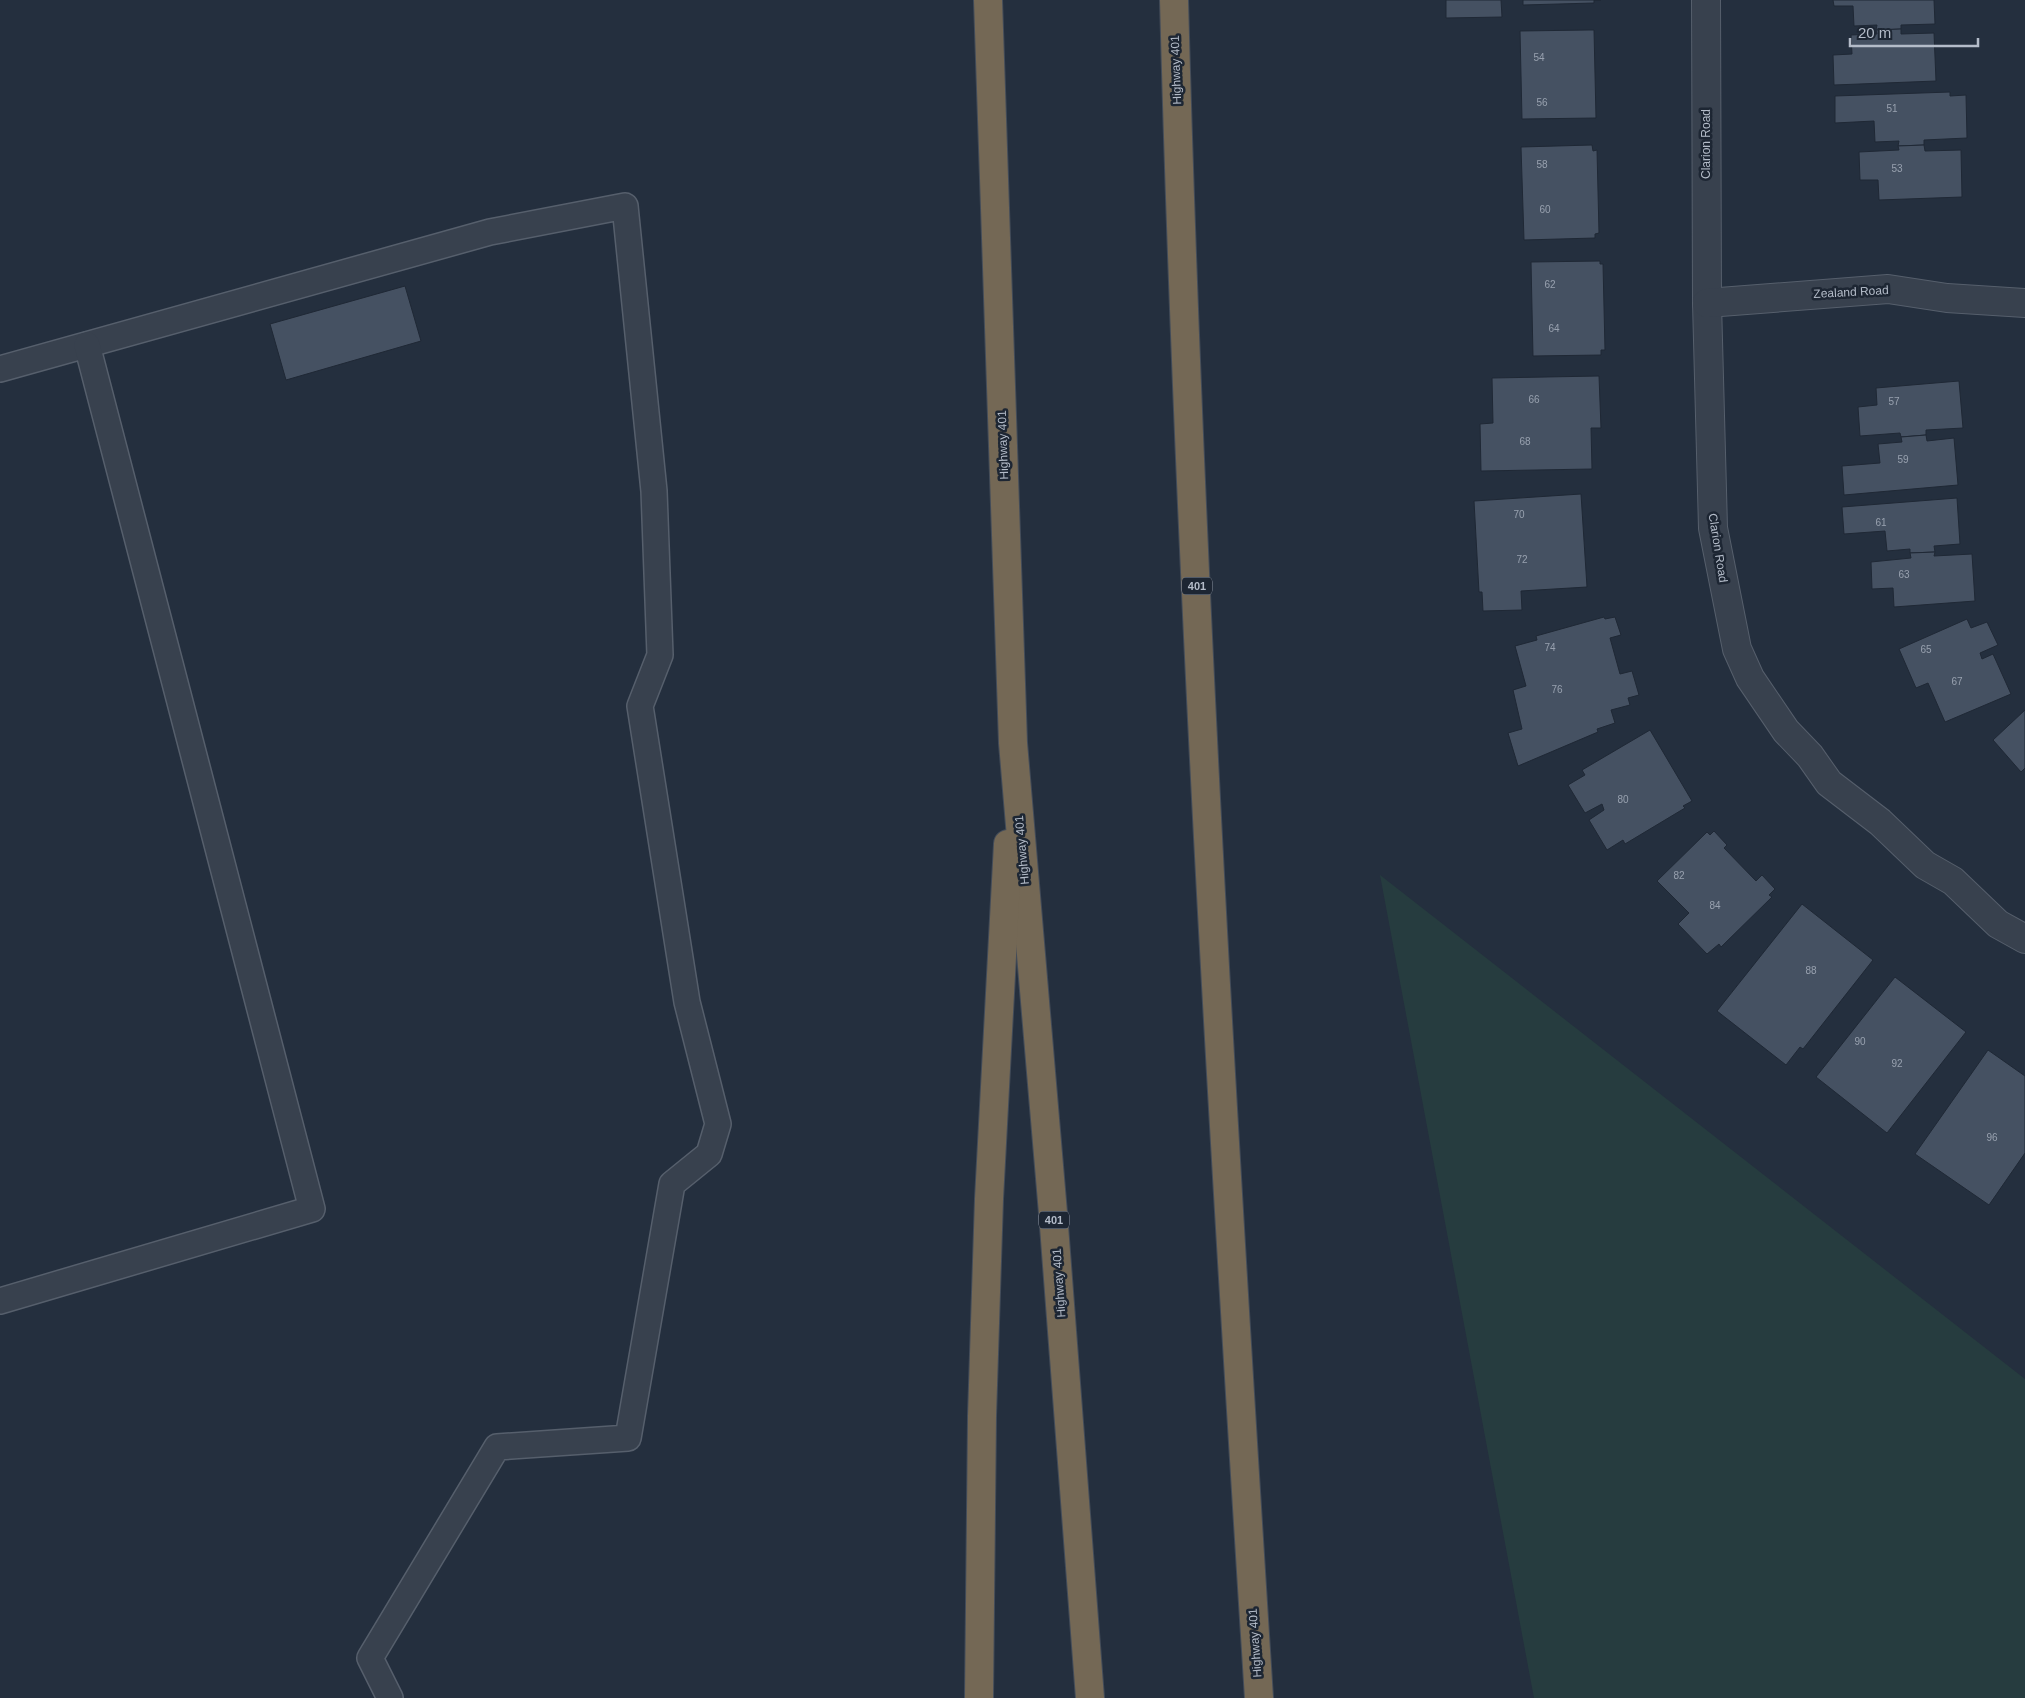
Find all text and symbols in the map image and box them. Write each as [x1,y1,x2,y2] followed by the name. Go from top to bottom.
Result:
[1850,15,1978,47] scale bar
[1858,24,1891,41] text: 20 m
[1168,35,1184,105] street label: Highway 401
[1533,52,1545,63] house number: 54
[1536,97,1548,108] house number: 56
[1886,103,1898,114] house number: 51
[1699,109,1713,179] street label: Clarion Road
[1536,159,1548,170] house number: 58
[1891,163,1903,174] house number: 53
[1539,204,1551,215] house number: 60
[1544,279,1556,290] house number: 62
[1813,283,1889,301] street label: Zealand Road
[1548,323,1560,334] house number: 64
[1528,394,1540,405] house number: 66
[1888,396,1900,407] house number: 57
[995,410,1011,480] street label: Highway 401
[1519,436,1531,447] house number: 68
[1897,454,1909,465] house number: 59
[1513,509,1525,520] house number: 70
[1706,512,1730,584] street label: Clarion Road
[1875,517,1887,528] house number: 61
[1516,554,1528,565] house number: 72
[1898,569,1910,580] house number: 63
[1182,578,1212,594] road number: 401
[1544,642,1556,653] house number: 74
[1920,644,1932,655] house number: 65
[1951,676,1963,687] house number: 67
[1551,684,1563,695] house number: 76
[1617,794,1629,805] house number: 80
[1012,815,1032,885] street label: Highway 401
[1673,870,1685,881] house number: 82
[1709,900,1721,911] house number: 84
[1805,965,1817,976] house number: 88
[1854,1036,1866,1047] house number: 90
[1891,1058,1903,1069] house number: 92
[1986,1132,1998,1143] house number: 96
[1039,1212,1069,1228] road number: 401
[1050,1248,1068,1318] street label: Highway 401
[1246,1608,1264,1678] street label: Highway 401

